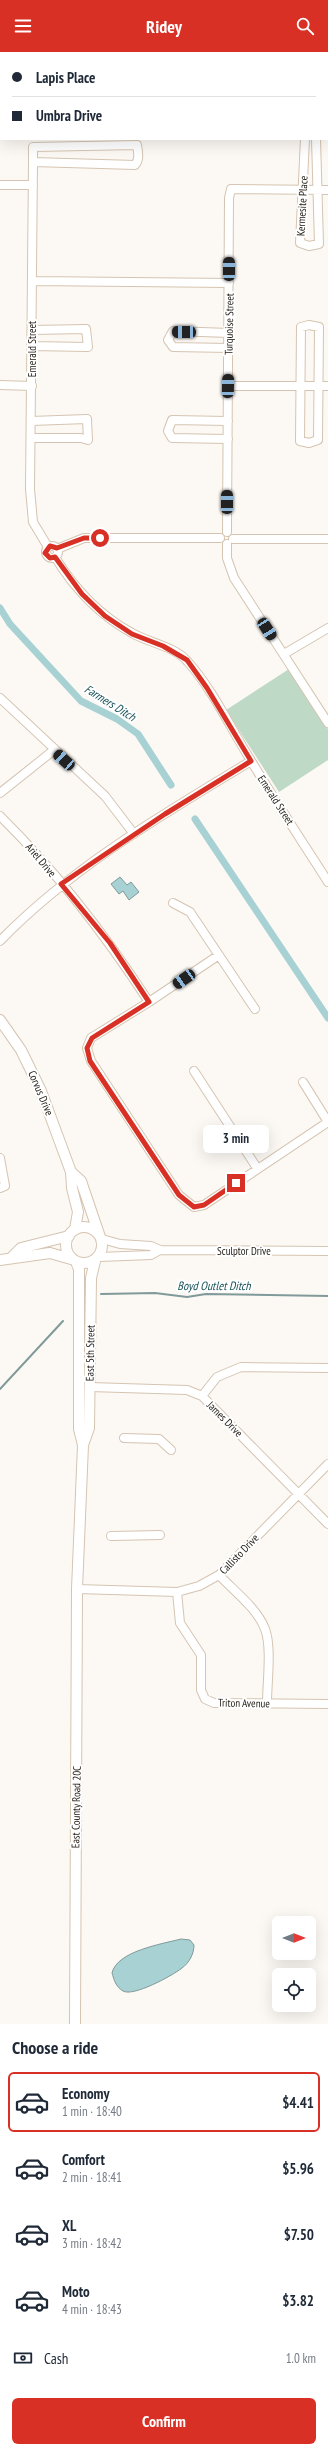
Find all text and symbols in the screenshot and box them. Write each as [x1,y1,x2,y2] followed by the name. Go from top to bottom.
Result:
[12,15,34,37] icon: menu
[146,15,182,38] text: Ridey
[294,15,316,37] icon: search
[36,68,95,87] text: Lapis Place
[36,106,102,125] text: Umbra Drive
[293,175,311,237] street label: Kermesite Place
[223,257,235,281] car
[221,293,237,355] street label: Turquoise Street
[25,321,39,377] street label: Emerald Street
[172,326,196,338] car
[222,374,234,398] car
[221,490,233,514] car
[91,529,109,547] route start
[255,616,279,642] car
[82,681,139,725] water label: Farmers Ditch
[51,748,77,772] car
[255,773,297,827] street label: Emerald Street
[23,840,60,880] street label: Ariel Drive
[171,967,197,991] car
[25,1068,57,1118] street label: Corvus Drive
[203,1125,269,1153] callout: 3 min
[223,1130,249,1147] text: 3 min
[227,1174,245,1192] route end
[217,1244,271,1258] street label: Sculptor Drive
[177,1278,251,1293] water label: Boyd Outlet Ditch
[83,1325,97,1381] street label: East 5th Street
[204,1398,246,1440] street label: James Drive
[216,1531,262,1577] street label: Callisto Drive
[218,1696,270,1710] street label: Triton Avenue
[68,1766,84,1848] street label: East County Road 20C
[272,1916,316,1960] north arrow
[272,1916,316,2012] map controls
[272,1968,316,2012] button: locate
[12,2036,98,2059] text: Choose a ride
[14,2084,50,2120] icon: car
[62,2084,110,2103] text: Economy
[282,2093,314,2112] text: $4.41
[62,2103,122,2120] text: 1 min · 18:40
[14,2150,50,2186] icon: car
[62,2150,105,2169] text: Comfort
[282,2159,314,2178] text: $5.96
[62,2169,122,2186] text: 2 min · 18:41
[14,2216,50,2252] icon: car
[62,2216,76,2235] text: XL
[284,2225,314,2244] text: $7.50
[62,2235,122,2252] text: 3 min · 18:42
[14,2282,50,2318] icon: car
[62,2282,90,2301] text: Moto
[282,2291,314,2310] text: $3.82
[62,2301,122,2318] text: 4 min · 18:43
[12,2347,34,2369] icon: cash
[44,2349,68,2368] text: Cash
[286,2350,316,2367] text: 1.0 km
[12,2398,316,2444] button: Confirm

